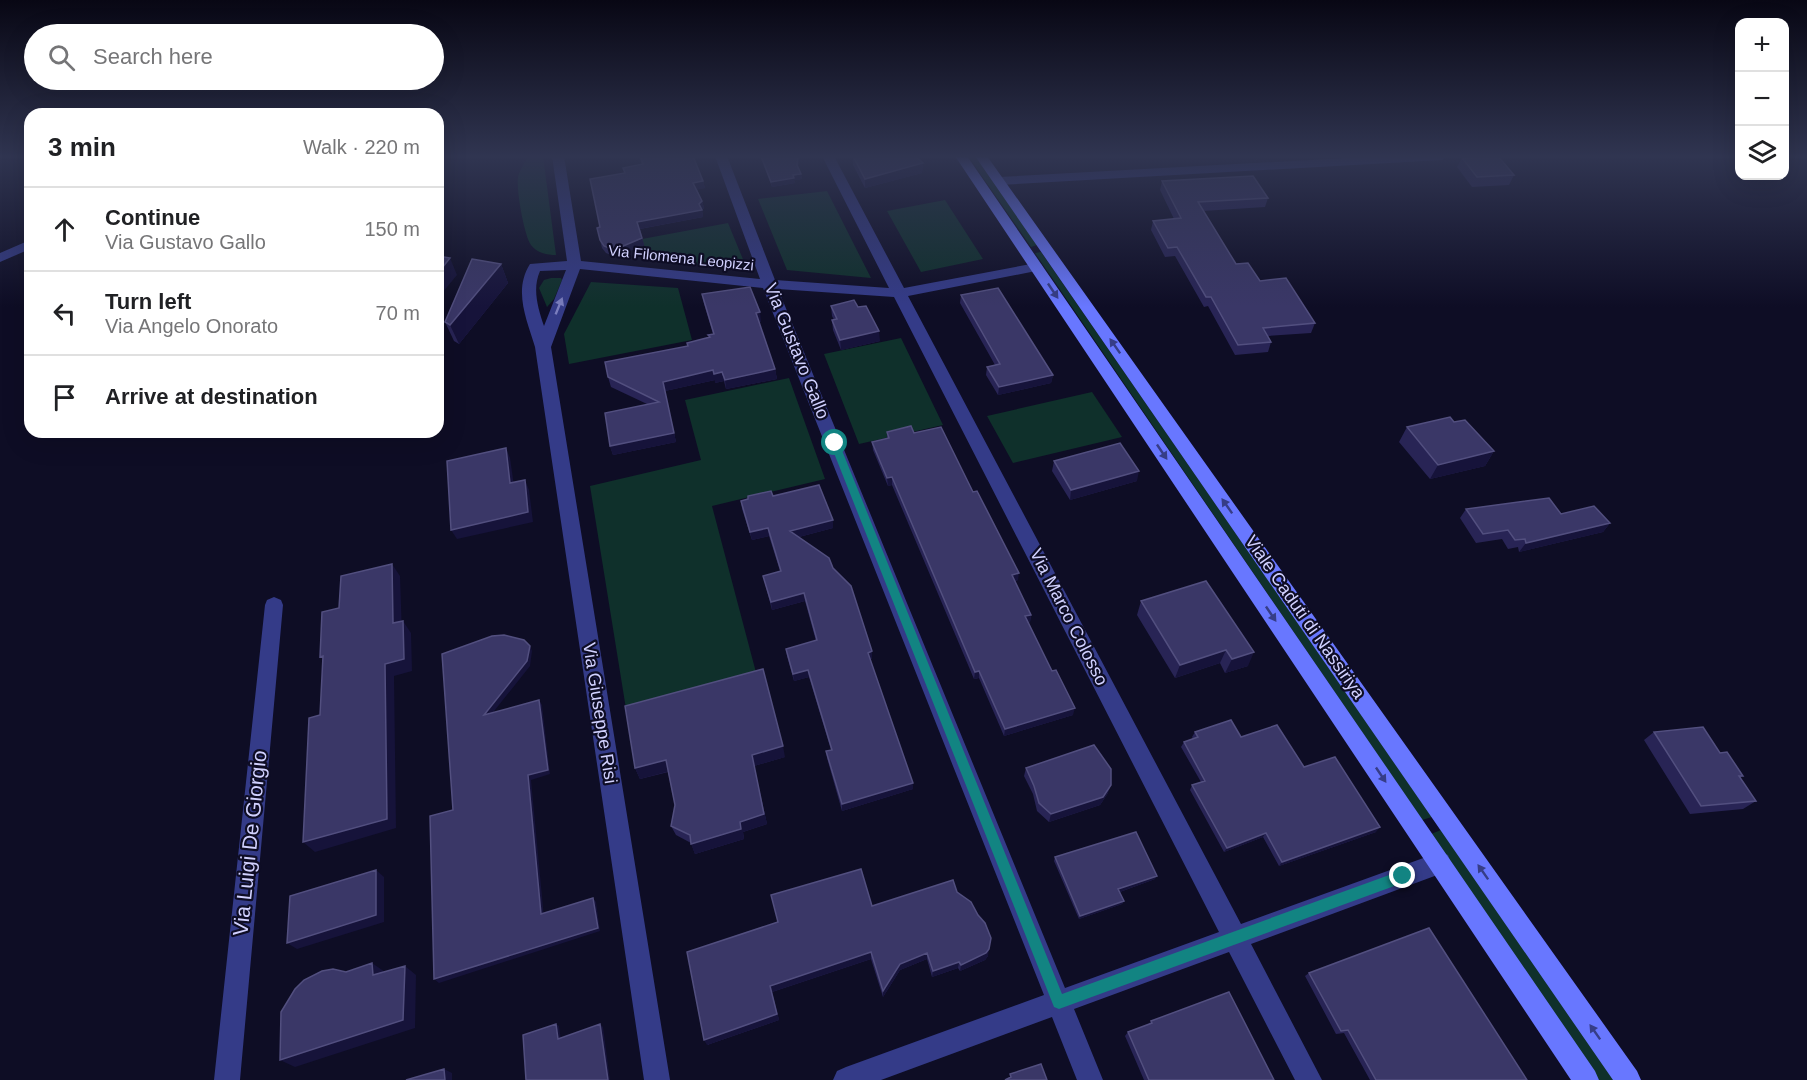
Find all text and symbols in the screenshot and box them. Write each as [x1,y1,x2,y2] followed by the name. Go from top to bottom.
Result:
[1735,18,1789,180] map controls
[1735,18,1789,72] button: +
[24,24,444,90] search box
[45,41,78,74] icon: search
[93,44,213,69] text: Search here
[1735,72,1789,126] button: −
[1735,126,1789,180] button: layers
[48,132,116,162] text: 3 min
[303,136,420,158] text: Walk · 220 m
[105,205,200,230] text: Continue
[48,213,81,246] icon: ahead
[364,218,420,240] text: 150 m
[105,231,266,253] text: Via Gustavo Gallo
[607,241,755,274] street label: Via Filomena Leopizzi
[761,280,833,422] street label: Via Gustavo Gallo
[1047,283,1058,299] one-way arrow
[105,289,191,314] text: Turn left
[48,297,81,330] icon: left
[555,297,564,315] one-way arrow
[376,302,420,324] text: 70 m
[105,315,278,337] text: Via Angelo Onorato
[1110,338,1121,354] one-way arrow
[48,381,81,414] icon: arrive
[105,384,318,409] text: Arrive at destination
[821,429,847,455] route start
[1156,444,1168,460] one-way arrow
[1221,498,1233,514] one-way arrow
[1241,531,1370,703] street label: Viale Caduti di Nassiriya
[1026,545,1112,689] street label: Via Marco Colosso
[1266,606,1277,622] one-way arrow
[579,641,621,785] street label: Via Giuseppe Risi
[228,749,271,937] street label: Via Luigi De Giorgio
[1375,767,1387,783] one-way arrow
[1389,862,1415,888] route end
[1478,864,1489,880] one-way arrow
[1590,1024,1601,1040] one-way arrow

